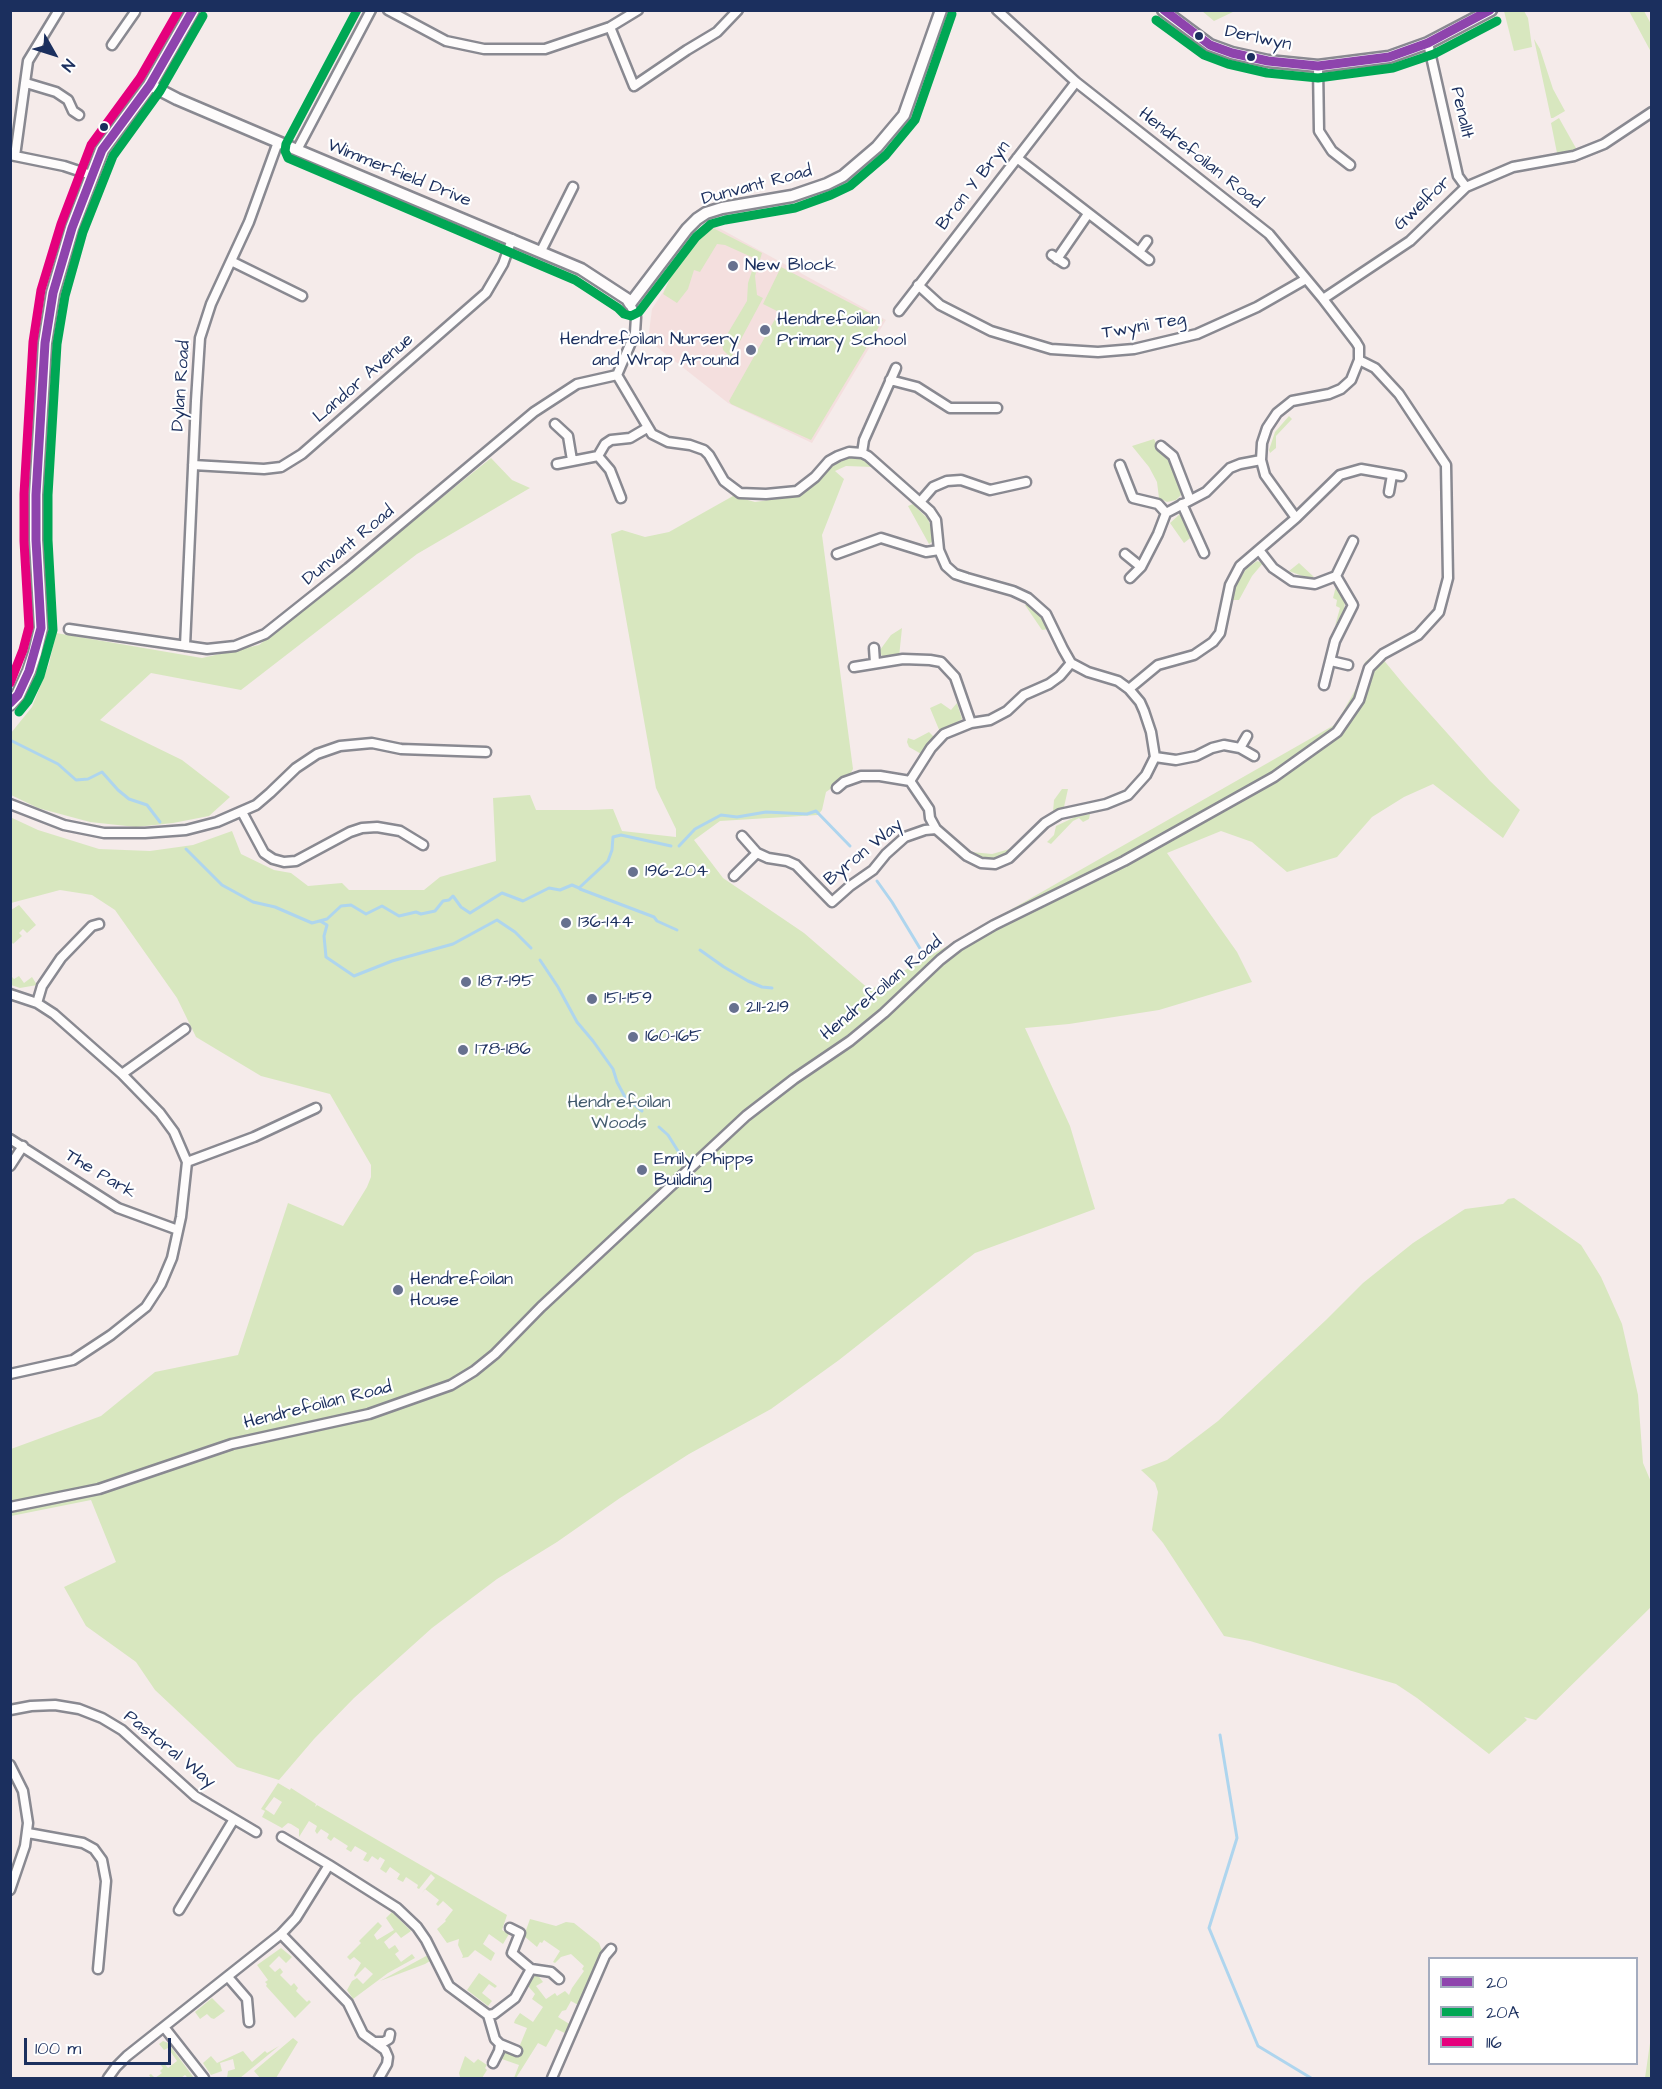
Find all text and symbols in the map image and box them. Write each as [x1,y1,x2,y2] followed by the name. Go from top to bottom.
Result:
[1223,21,1293,57] street label: Derlwyn
[24,24,84,84] north arrow
[1193,30,1205,42] unlabelled marker
[1245,51,1257,63] unlabelled marker
[56,55,80,76] text: N
[1445,85,1477,141] street label: Penallt
[1134,104,1266,214] street label: Hendrefoilan Road
[98,121,110,133] unlabelled marker
[324,135,474,213] street label: Wimmerfield Drive
[932,137,1016,235] street label: Bron Y Bryn
[700,161,814,211] street label: Dunvant Road
[1390,172,1456,236] street label: Gwelfor
[745,255,836,277] place label: New Block
[726,259,740,273] marker: New Block
[777,309,906,352] place label: Hendrefoilan Primary School
[1100,309,1188,345] street label: Twyni Teg
[758,323,772,337] marker: Hendrefoilan Primary School
[560,329,739,372] place label: Hendrefoilan Nursery and Wrap Around
[310,330,418,428] street label: Landor Avenue
[168,340,196,432] street label: Dylan Road
[744,343,758,357] marker: Hendrefoilan Nursery and Wrap Around
[299,501,399,591] street label: Dunvant Road
[820,815,908,891] street label: Byron Way
[645,861,708,883] place label: 196-204
[626,865,640,879] marker: 196-204
[578,912,633,934] place label: 136-144
[559,916,573,930] marker: 136-144
[817,932,947,1046] street label: Hendrefoilan Road
[478,971,534,993] place label: 187-195
[459,975,473,989] marker: 187-195
[604,988,652,1010] place label: 151-159
[585,992,599,1006] marker: 151-159
[746,997,789,1019] place label: 211-219
[727,1001,741,1015] marker: 211-219
[645,1026,702,1048] place label: 160-165
[626,1030,640,1044] marker: 160-165
[475,1039,531,1061] place label: 178-186
[456,1043,470,1057] marker: 178-186
[567,1092,671,1134] park label: Hendrefoilan Woods
[61,1145,139,1205] street label: The Park
[654,1149,753,1192] place label: Emily Phipps Building
[635,1163,649,1177] marker: Emily Phipps Building
[410,1269,513,1312] place label: Hendrefoilan House
[391,1283,405,1297] marker: Hendrefoilan House
[242,1377,394,1435] street label: Hendrefoilan Road
[119,1706,219,1794] street label: Pastoral Way
[1428,1957,1638,2065] legend
[1486,1970,1508,1995] text: 20
[1486,2000,1519,2025] text: 20A
[27,2026,174,2064] scale bar
[1486,2030,1502,2055] text: 116
[35,2036,81,2061] text: 100 m

